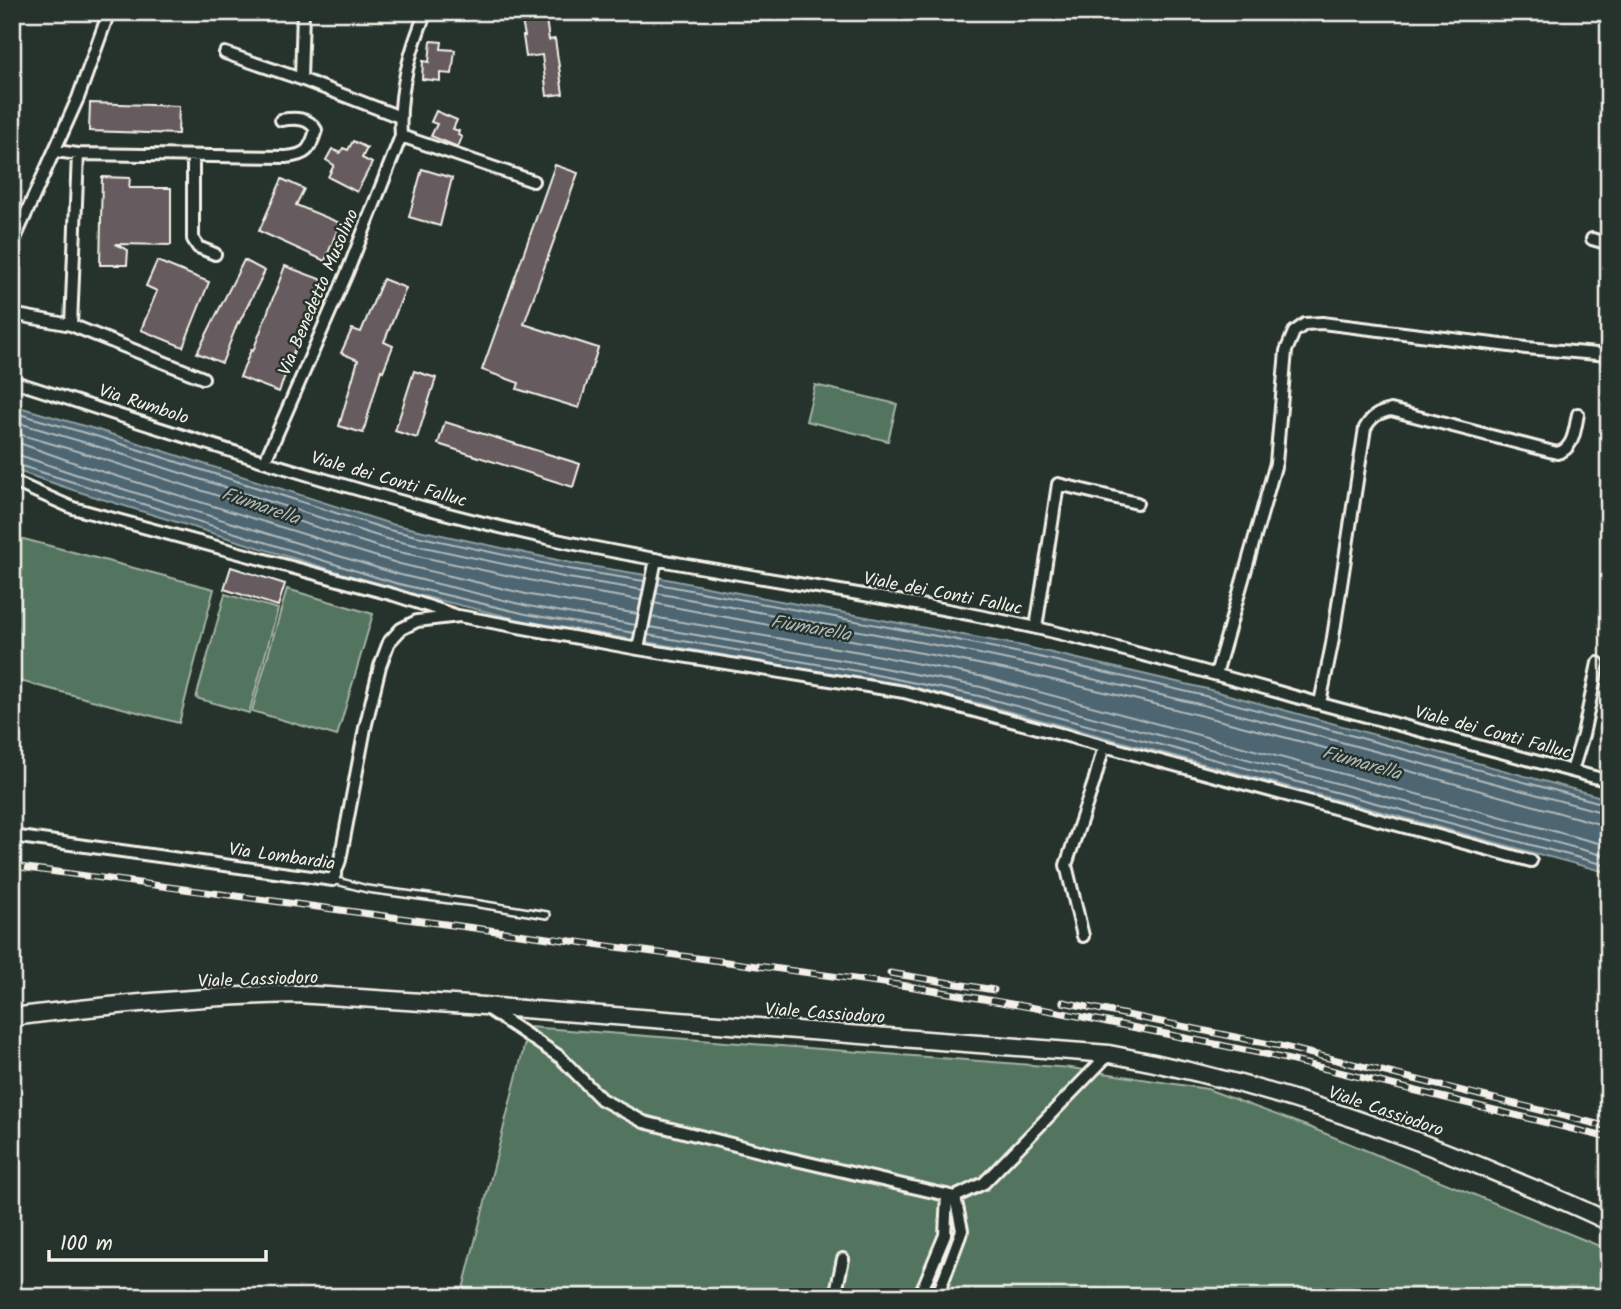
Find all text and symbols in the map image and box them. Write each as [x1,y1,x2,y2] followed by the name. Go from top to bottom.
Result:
[271,205,368,380] street label: Via Benedetto Musolino
[95,377,192,434] street label: Via Rumbolo
[307,444,470,517] street label: Viale dei Conti Falluc
[217,480,304,535] water label: Fiumarella
[861,565,1024,624] street label: Viale dei Conti Falluc
[768,607,854,651] water label: Fiumarella
[1411,699,1574,768] street label: Viale dei Conti Falluc
[1319,738,1405,790] water label: Fiumarella
[227,836,337,879] street label: Via Lombardia
[197,964,319,997] street label: Viale Cassiodoro
[764,996,886,1033] street label: Viale Cassiodoro
[1324,1079,1447,1146] street label: Viale Cassiodoro
[49,1218,266,1262] scale bar
[60,1228,113,1261] text: 100 m

